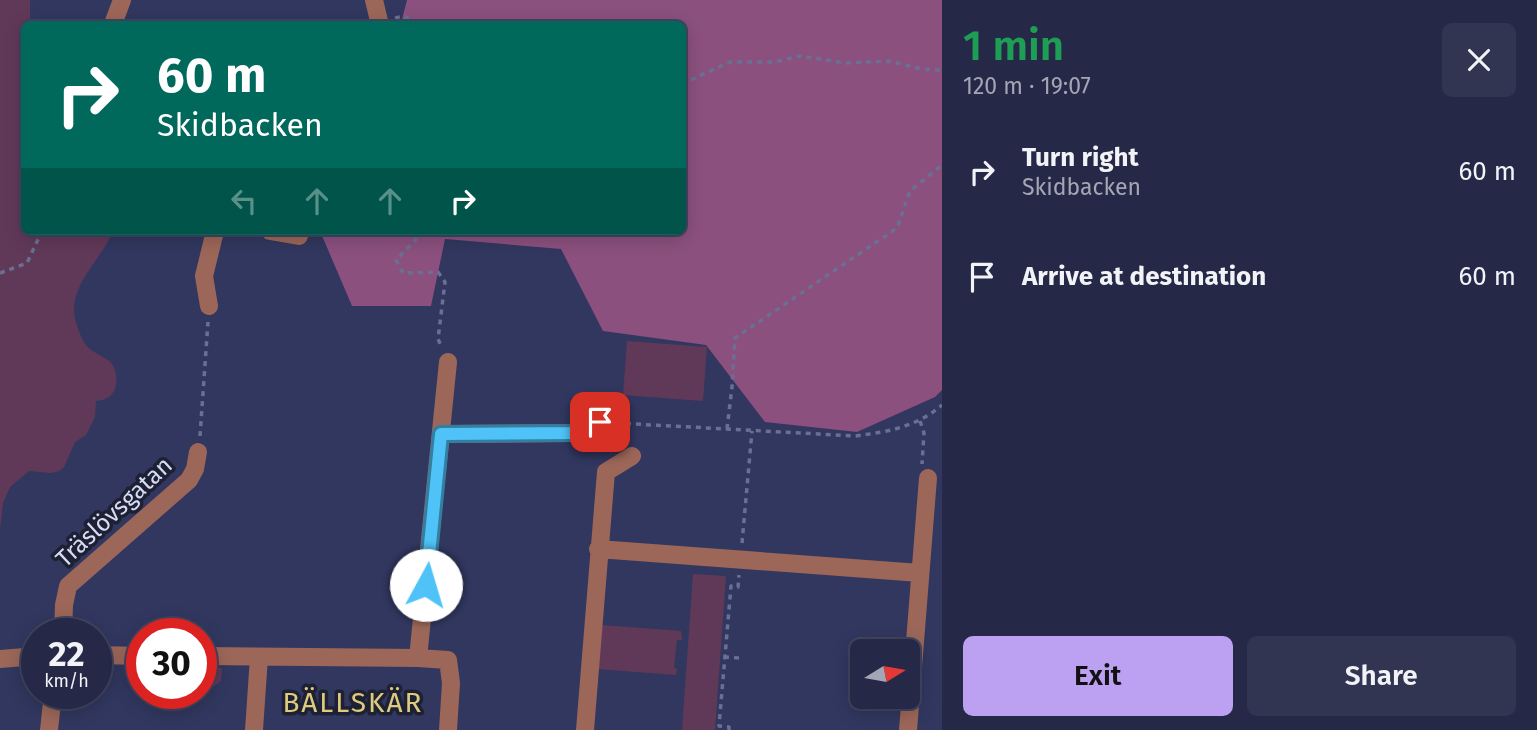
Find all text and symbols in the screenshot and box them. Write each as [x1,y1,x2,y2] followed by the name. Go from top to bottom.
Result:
[963,21,1064,71] text: 1 min
[1442,23,1516,97] button: close
[157,46,266,105] text: 60 m
[42,49,133,140] icon: right
[963,72,1091,100] text: 120 m · 19:07
[157,106,323,144] text: Skidbacken
[1022,142,1139,173] text: Turn right
[963,153,1001,191] icon: right
[1458,156,1516,187] text: 60 m
[1022,173,1141,201] text: Skidbacken
[225,182,263,220] icon: left
[298,182,336,220] icon: ahead
[371,182,409,220] icon: ahead
[444,182,482,220] icon: right
[963,258,1001,296] icon: arrive
[1022,261,1266,292] text: Arrive at destination
[1458,261,1516,292] text: 60 m
[570,392,630,452] pin
[581,403,619,441] icon: arrive
[50,451,178,573] street label: Träslövsgatan
[389,548,463,622] position arrow
[126,618,217,709] speed limit sign: 30
[48,633,85,675] text: 22
[963,636,1233,716] button: Exit
[1247,636,1516,716] button: Share
[850,639,920,709] north arrow
[850,639,920,709] map controls
[44,670,89,692] text: km/h
[282,686,424,719] district label: BÄLLSKÄR

